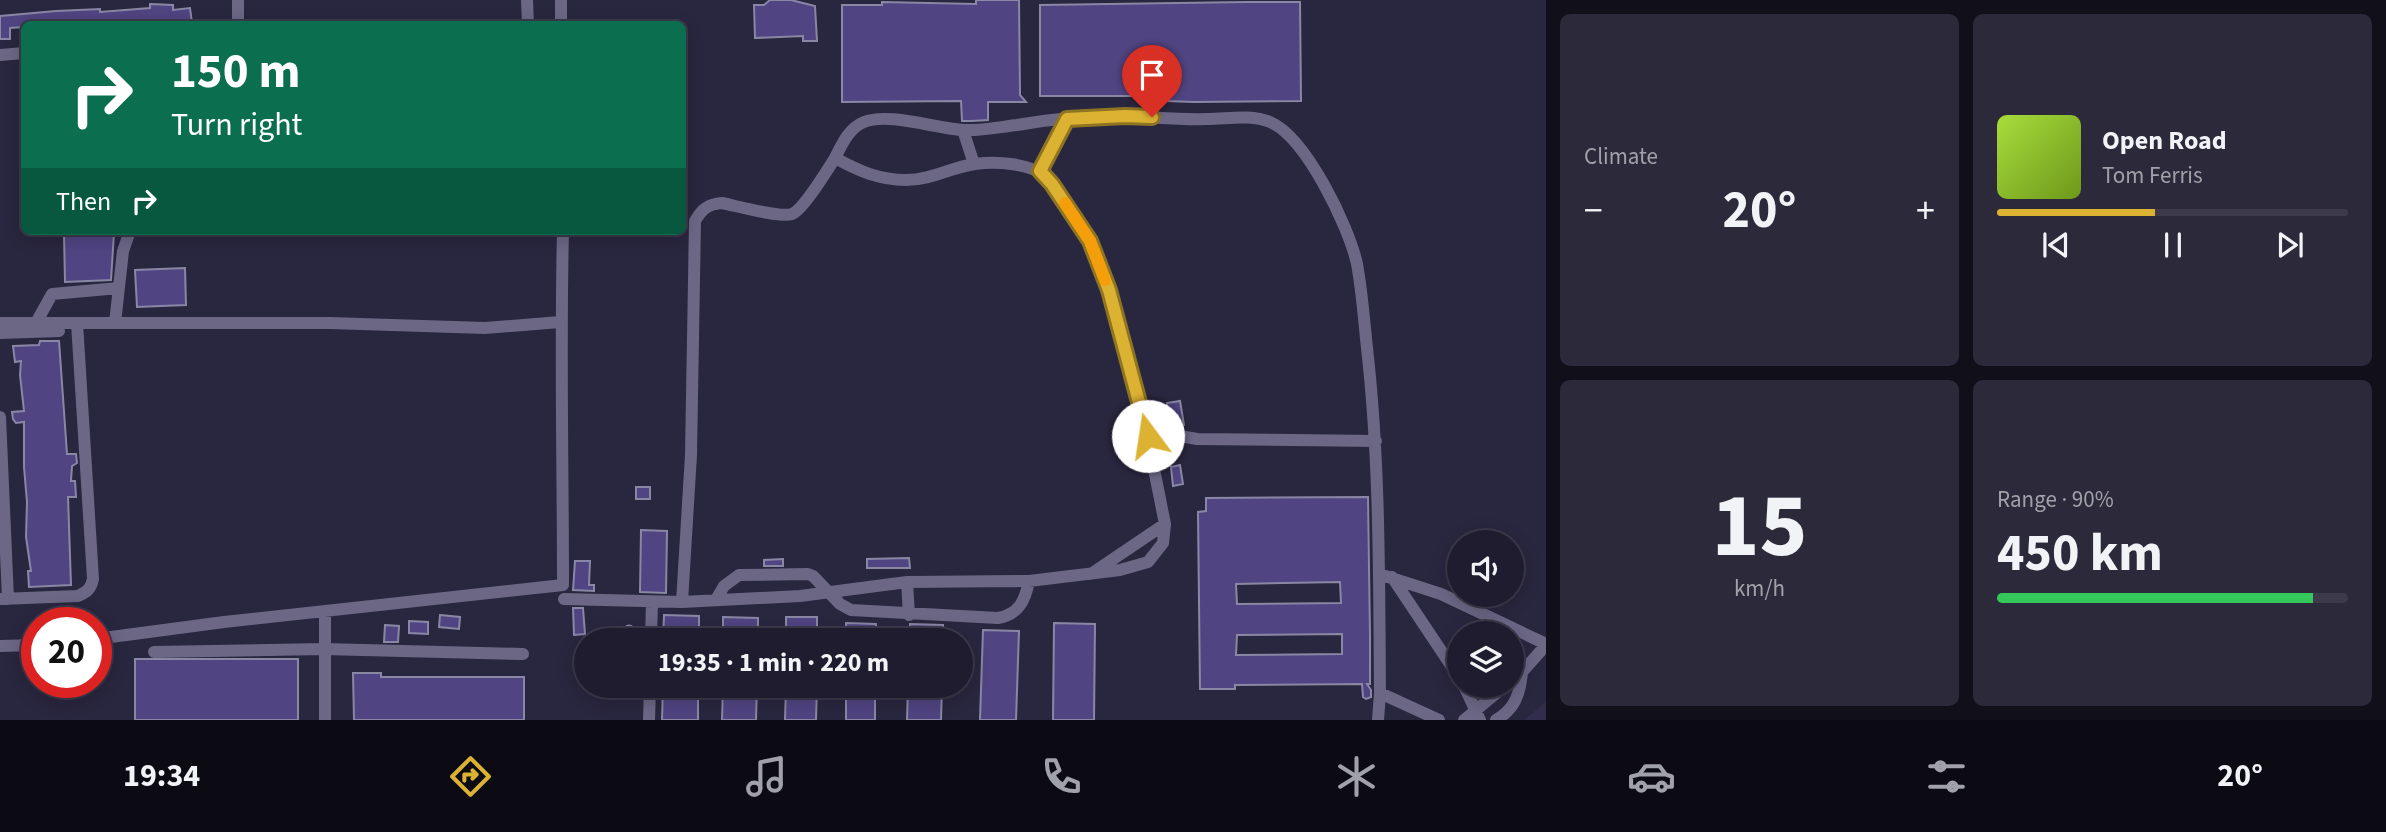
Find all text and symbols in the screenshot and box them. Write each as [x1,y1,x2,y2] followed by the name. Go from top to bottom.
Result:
[171,37,300,107] text: 150 m
[1122,45,1182,117] pin
[56,49,147,140] icon: right
[1133,56,1171,94] icon: arrive
[171,102,302,148] text: Turn right
[2102,122,2227,159] text: Open Road
[1584,140,1658,173] text: Climate
[2102,159,2203,192] text: Tom Ferris
[1723,174,1796,248] text: 20°
[125,182,163,220] icon: right
[56,183,111,220] text: Then
[1584,184,1603,238] text: −
[1916,184,1935,238] text: +
[2037,226,2075,264] icon: previous
[2154,226,2192,264] icon: pause
[2271,226,2309,264] icon: next
[1111,399,1185,473] position arrow
[1711,462,1808,591] text: 15
[1997,483,2114,516] text: Range · 90%
[1997,517,2163,591] text: 450 km
[1447,530,1524,698] map controls
[1447,530,1524,607] button: sound
[1734,572,1785,605] text: km/h
[21,607,112,698] speed limit sign: 20
[1447,621,1524,698] button: layers
[658,644,889,681] text: 19:35 · 1 min · 220 m
[446,752,495,801] icon: directions
[742,752,791,801] icon: music
[1037,752,1086,801] icon: phone
[1332,752,1381,801] icon: climate
[1627,752,1676,801] icon: car
[1922,752,1971,801] icon: filters
[123,753,200,799] text: 19:34
[2217,753,2263,799] text: 20°

